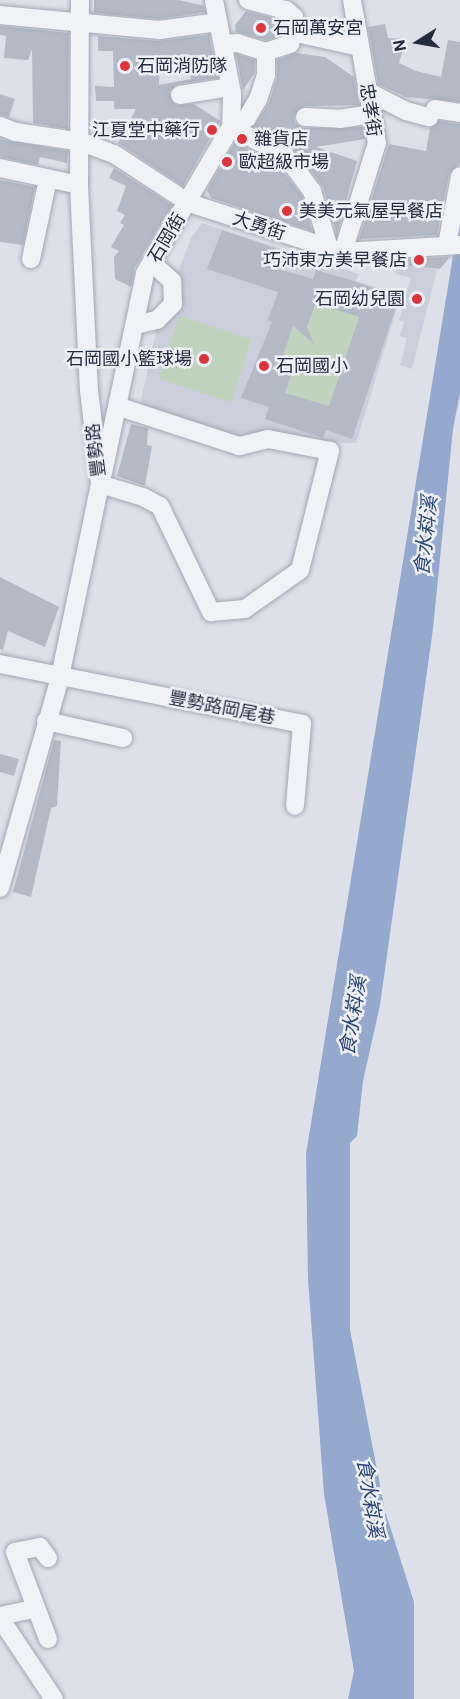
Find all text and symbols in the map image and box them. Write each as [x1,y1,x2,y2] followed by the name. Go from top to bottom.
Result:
[388,12,448,72] north arrow
[273,17,363,39] place label: 石岡萬安宮
[254,21,268,35] marker: 石岡萬安宮
[389,38,410,53] text: N
[137,55,227,77] place label: 石岡消防隊
[118,59,132,73] marker: 石岡消防隊
[355,82,385,138] street label: 忠孝街
[92,119,200,141] place label: 江夏堂中藥行
[205,123,219,137] marker: 江夏堂中藥行
[254,128,308,150] place label: 雜貨店
[235,132,249,146] marker: 雜貨店
[239,151,329,173] place label: 歐超級市場
[220,155,234,169] marker: 歐超級市場
[299,200,443,222] place label: 美美元氣屋早餐店
[280,204,294,218] marker: 美美元氣屋早餐店
[230,207,288,245] street label: 大勇街
[144,209,190,267] street label: 石岡街
[263,249,407,271] place label: 巧沛東方美早餐店
[412,253,426,267] marker: 巧沛東方美早餐店
[315,288,405,310] place label: 石岡幼兒園
[410,292,424,306] marker: 石岡幼兒園
[66,348,192,370] place label: 石岡國小籃球場
[197,352,211,366] marker: 石岡國小籃球場
[276,355,348,377] place label: 石岡國小
[257,359,271,373] marker: 石岡國小
[82,422,110,478] street label: 豐勢路
[410,495,442,577] water label: 食水嵙溪
[167,687,277,729] street label: 豐勢路岡尾巷
[335,975,371,1057] water label: 食水嵙溪
[352,1457,388,1539] water label: 食水嵙溪

